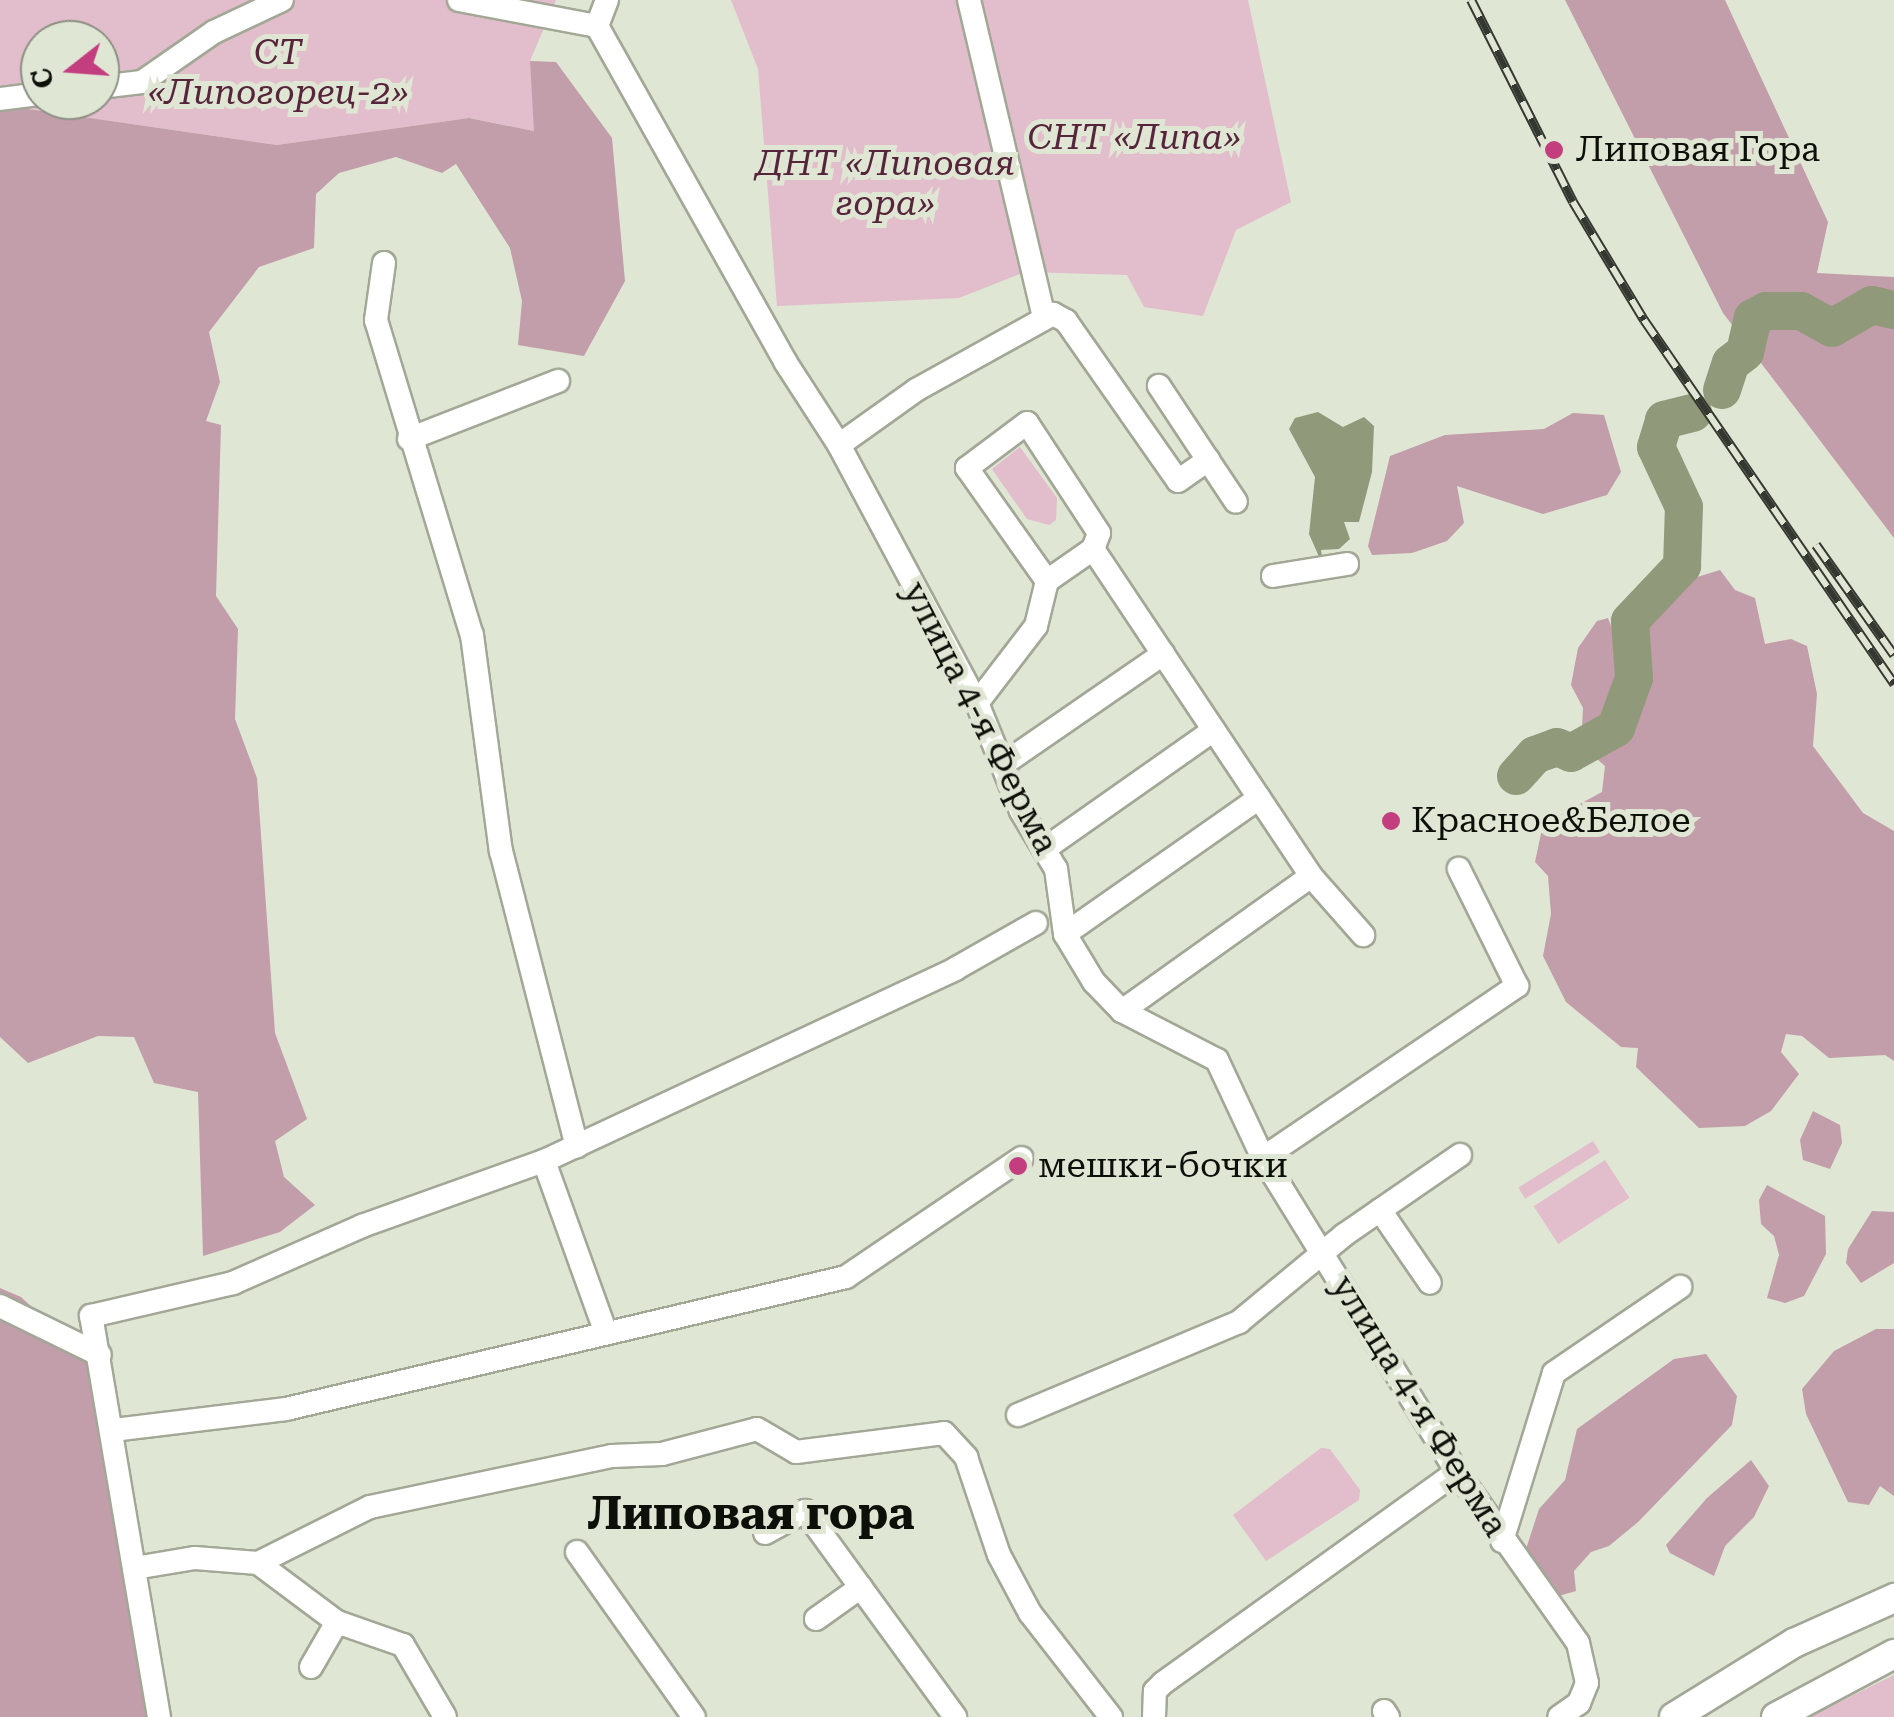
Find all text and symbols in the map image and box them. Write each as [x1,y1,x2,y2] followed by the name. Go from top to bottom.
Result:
[20,20,120,120] north arrow
[148,32,408,114] park label: СТ «Липогорец-2»
[24,64,61,93] text: С
[1027,117,1241,159] park label: СНТ «Липа»
[1576,129,1820,171] place label: Липовая Гора
[1541,137,1567,163] marker: Липовая Гора
[755,143,1015,225] park label: ДНТ «Липовая гора»
[893,575,1067,861] street label: улица 4-я Ферма
[1411,800,1691,842] place label: Красное&Белое
[1380,810,1402,832] marker: Красное&Белое
[1038,1145,1288,1187] place label: мешки-бочки
[1007,1155,1029,1177] marker: мешки-бочки
[1322,1268,1516,1544] street label: улица 4-я Ферма
[588,1487,914,1541] district label: Липовая гора

